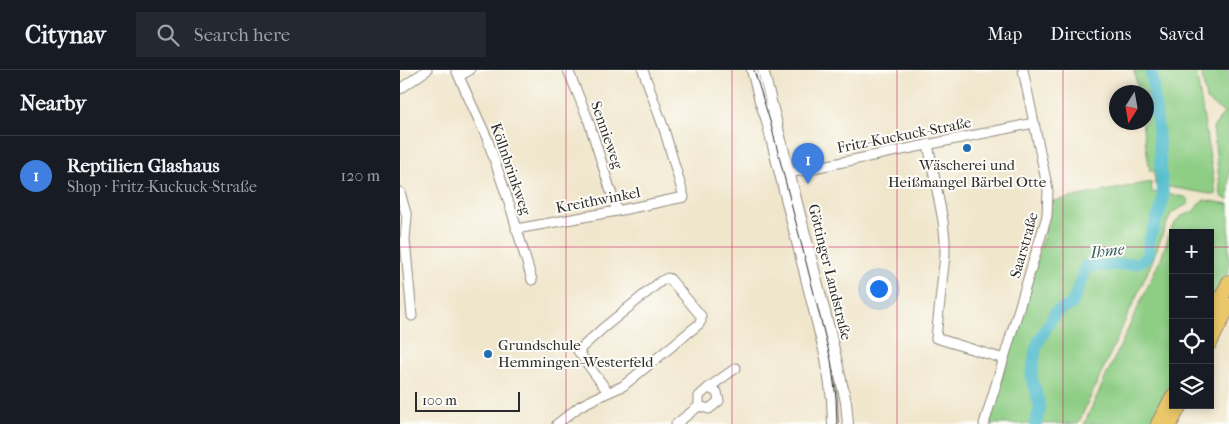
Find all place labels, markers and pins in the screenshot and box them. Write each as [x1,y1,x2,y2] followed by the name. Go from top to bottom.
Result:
[961,142,973,154] marker: Wäscherei und Heißmangel Bärbel Otte
[792,143,824,184] pin: 1
[888,156,1047,191] place label: Wäscherei und Heißmangel Bärbel Otte
[498,336,654,371] place label: Grundschule Hemmingen-Westerfeld
[482,348,494,360] marker: Grundschule Hemmingen-Westerfeld

